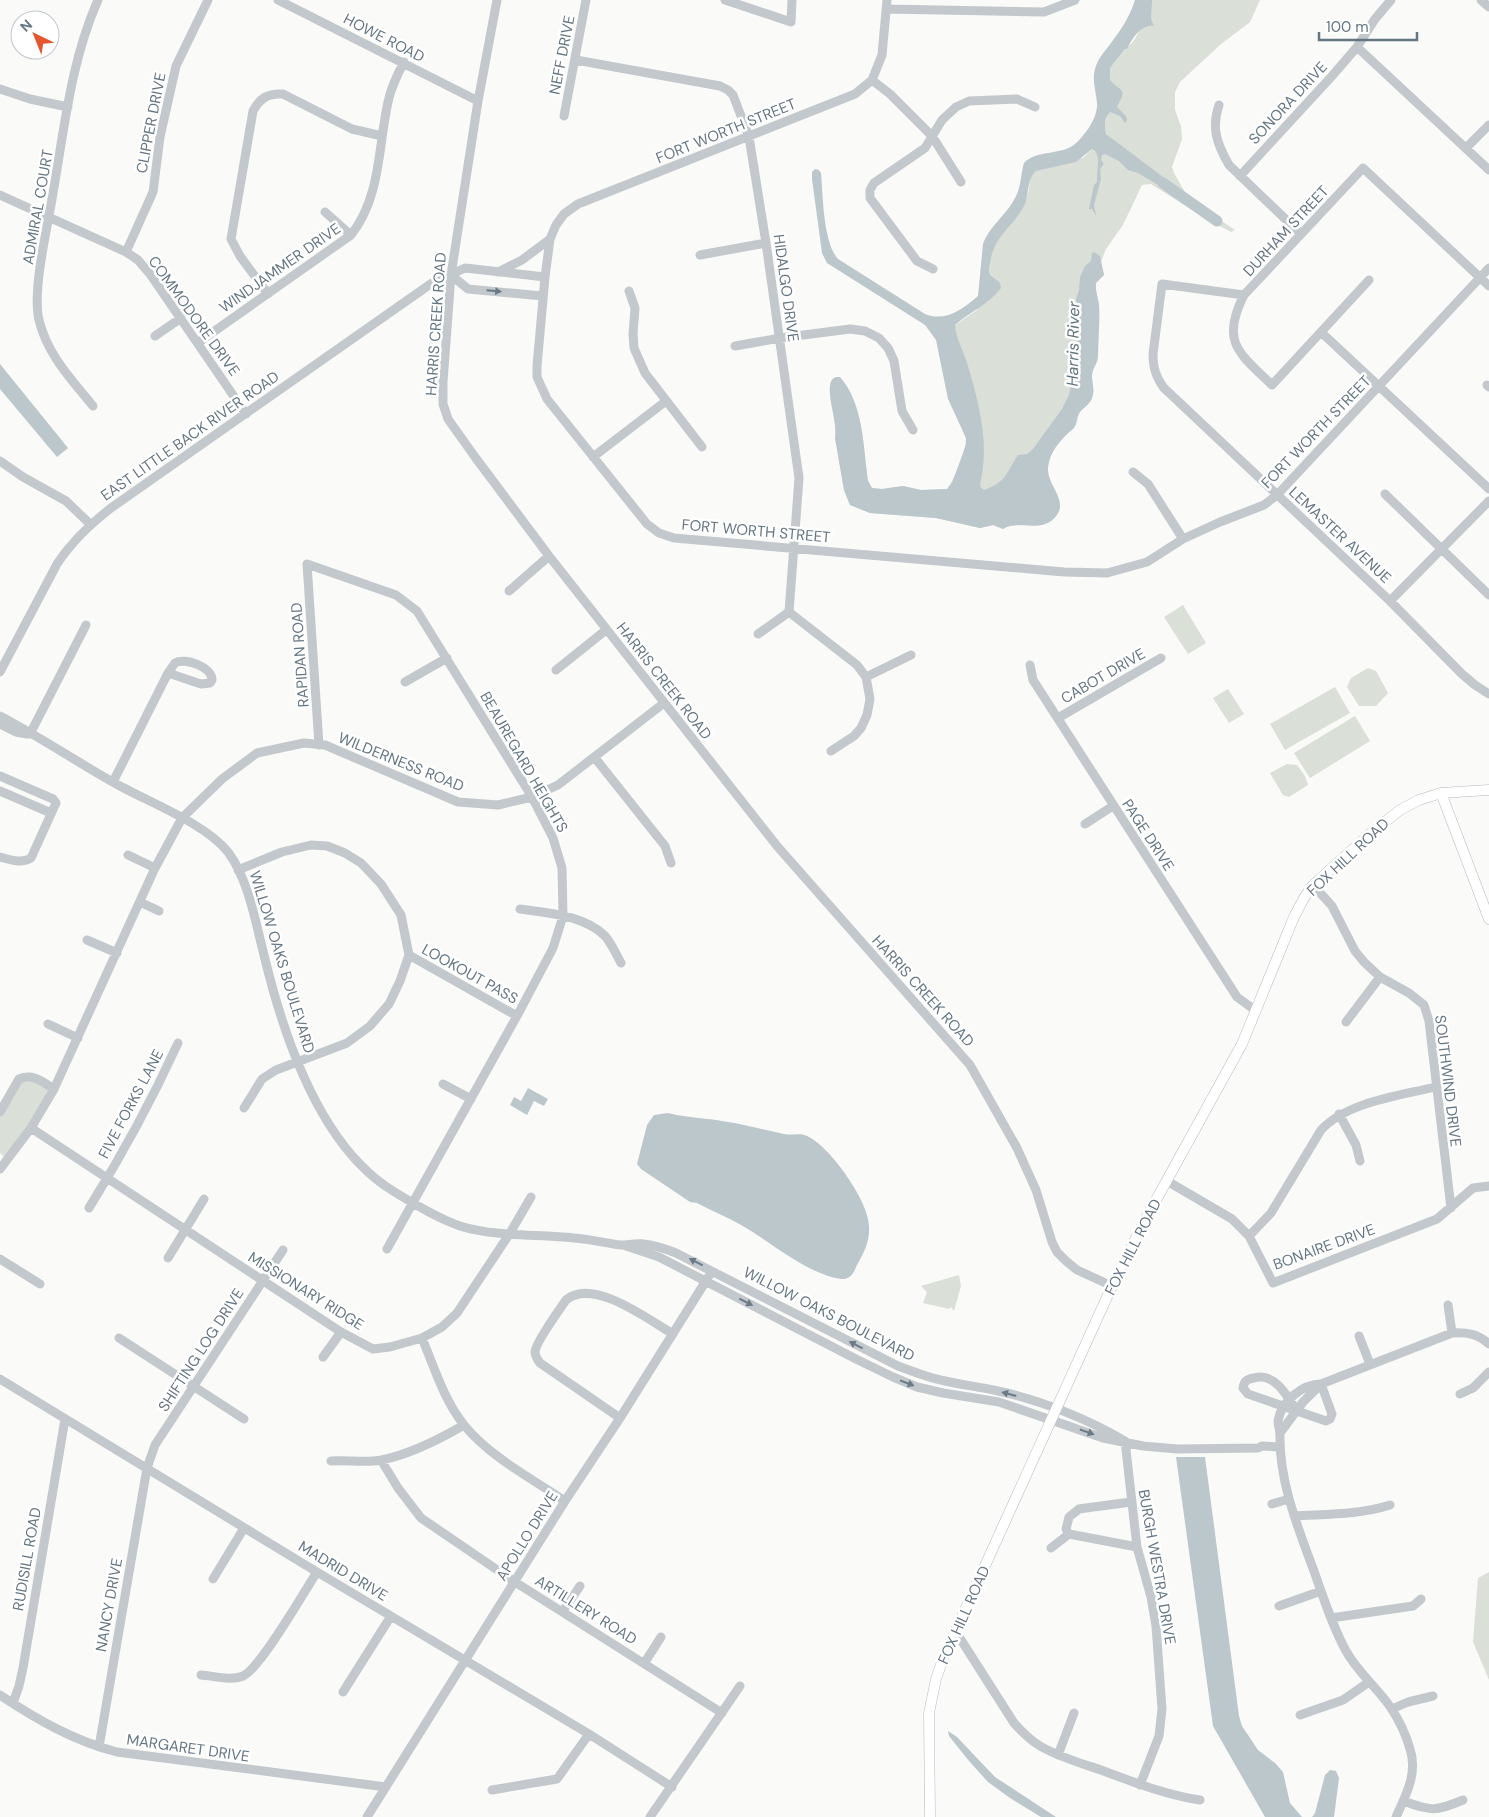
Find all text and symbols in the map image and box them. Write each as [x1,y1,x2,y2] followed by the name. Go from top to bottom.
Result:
[340,9,428,67] street label: HOWE ROAD
[10,10,60,60] north arrow
[1319,10,1416,42] scale bar
[545,14,579,96] street label: NEFF DRIVE
[16,15,36,36] text: N
[1326,17,1369,37] text: 100 m
[1244,57,1332,149] street label: SONORA DRIVE
[131,71,171,175] street label: CLIPPER DRIVE
[653,94,799,168] street label: FORT WORTH STREET
[18,148,58,266] street label: ADMIRAL COURT
[1239,181,1333,281] street label: DURHAM STREET
[215,219,345,317] street label: WINDJAMMER DRIVE
[769,233,803,343] street label: HIDALGO DRIVE
[144,252,244,380] street label: COMMODORE DRIVE
[421,252,451,396] street label: HARRIS CREEK ROAD
[487,288,503,296] one-way arrow
[1062,300,1084,387] water label: Harris River
[97,367,283,505] street label: EAST LITTLE BACK RIVER ROAD
[1257,371,1375,493] street label: FORT WORTH STREET
[1285,482,1395,588] street label: LEMASTER AVENUE
[681,515,831,547] street label: FORT WORTH STREET
[286,602,314,708] street label: RAPIDAN ROAD
[612,618,716,744] street label: HARRIS CREEK ROAD
[1057,644,1149,708] street label: CABOT DRIVE
[475,688,573,836] street label: BEAUREGARD HEIGHTS
[335,728,467,796] street label: WILDERNESS ROAD
[1117,795,1179,875] street label: PAGE DRIVE
[1303,814,1393,900] street label: FOX HILL ROAD
[245,868,319,1056] street label: WILLOW OAKS BOULEVARD
[868,931,978,1051] street label: HARRIS CREEK ROAD
[418,939,522,1009] street label: LOOKOUT PASS
[1430,1014,1466,1148] street label: SOUTHWIND DRIVE
[94,1046,168,1162] street label: FIVE FORKS LANE
[1100,1195,1166,1299] street label: FOX HILL ROAD
[1270,1219,1378,1275] street label: BONAIRE DRIVE
[244,1247,368,1335] street label: MISSIONARY RIDGE
[689,1258,703,1266] one-way arrow
[740,1262,918,1366] street label: WILLOW OAKS BOULEVARD
[154,1284,248,1416] street label: SHIFTING LOG DRIVE
[739,1298,753,1306] one-way arrow
[848,1341,863,1349] one-way arrow
[900,1379,915,1387] one-way arrow
[1002,1389,1017,1397] one-way arrow
[1080,1429,1095,1436] one-way arrow
[492,1487,562,1585] street label: APOLLO DRIVE
[1133,1488,1181,1646] street label: BURGH WESTRA DRIVE
[8,1506,46,1612] street label: RUDISILL ROAD
[295,1536,391,1606] street label: MADRID DRIVE
[91,1557,127,1653] street label: NANCY DRIVE
[933,1563,995,1667] street label: FOX HILL ROAD
[531,1571,641,1649] street label: ARTILLERY ROAD
[125,1729,251,1767] street label: MARGARET DRIVE

